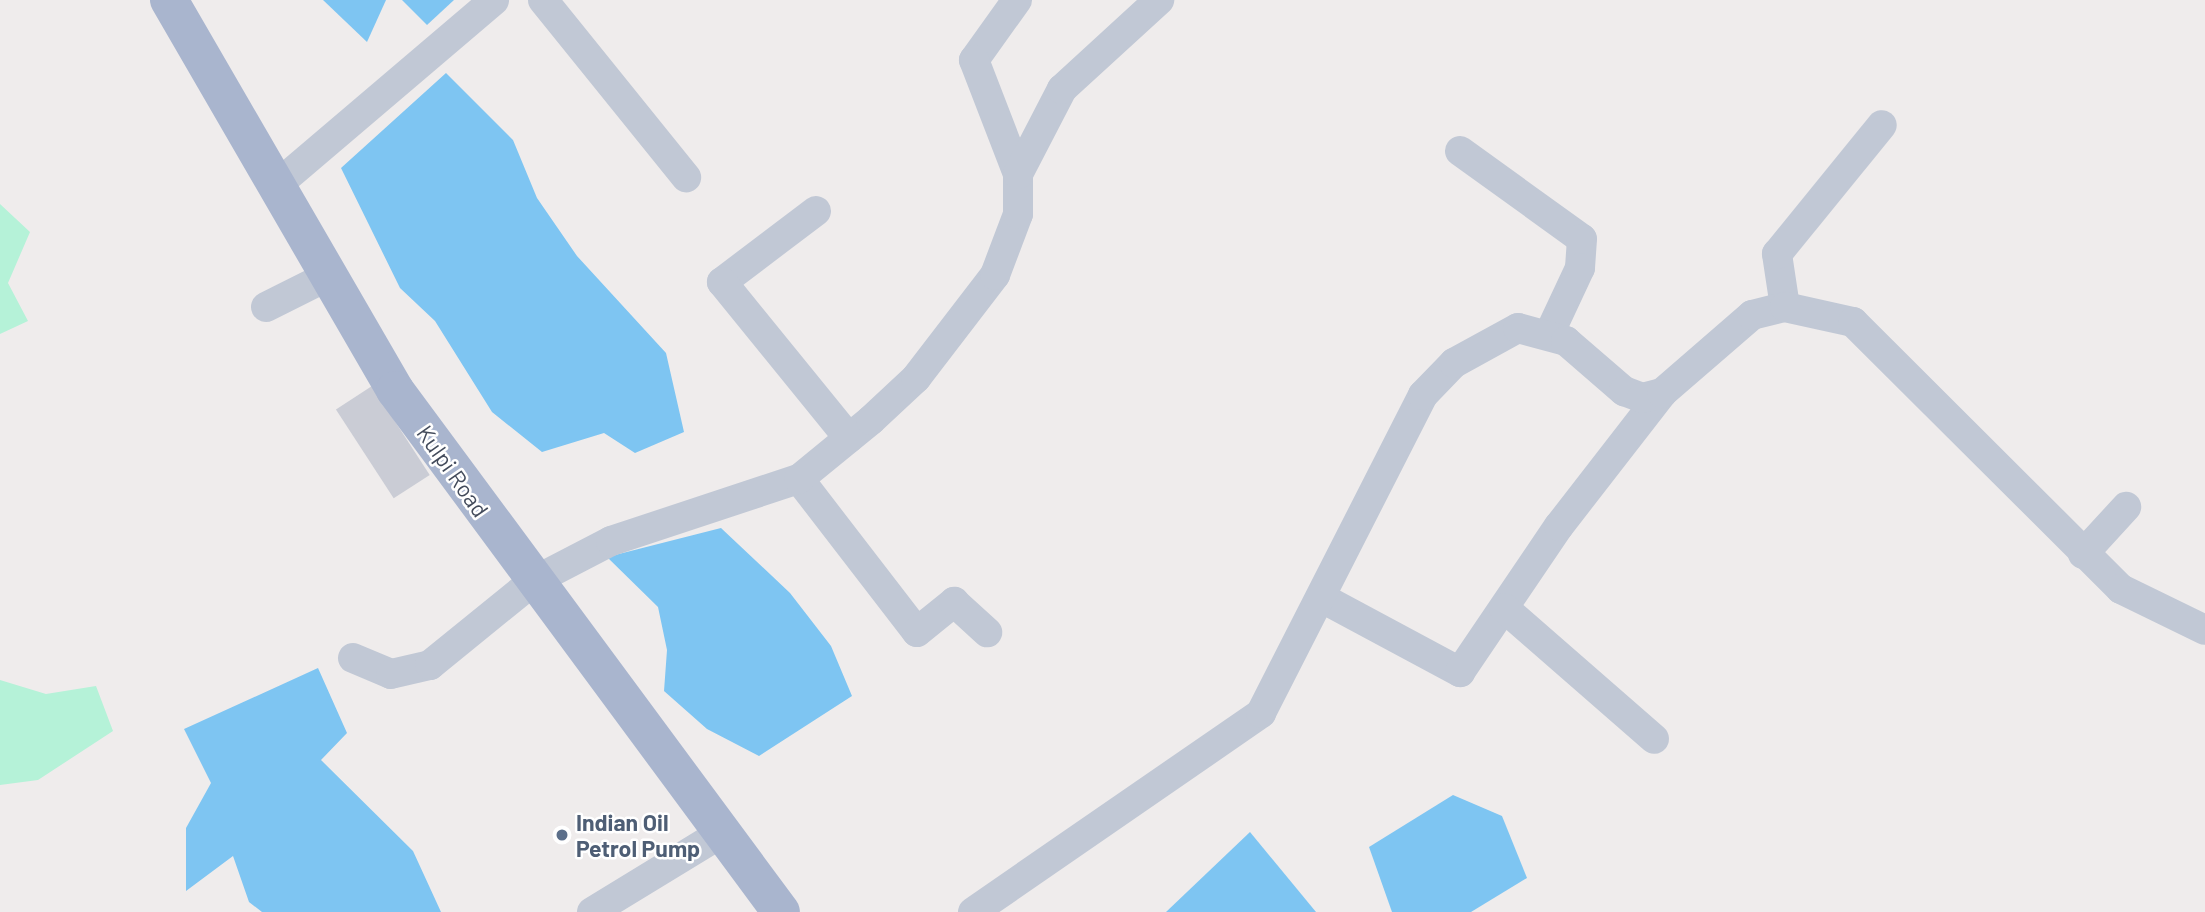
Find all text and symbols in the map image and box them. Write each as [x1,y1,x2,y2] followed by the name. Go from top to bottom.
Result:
[411,420,495,522] street label: Kulpi Road
[576,808,700,862] place label: Indian Oil Petrol Pump
[554,827,570,843] marker: Indian Oil Petrol Pump

